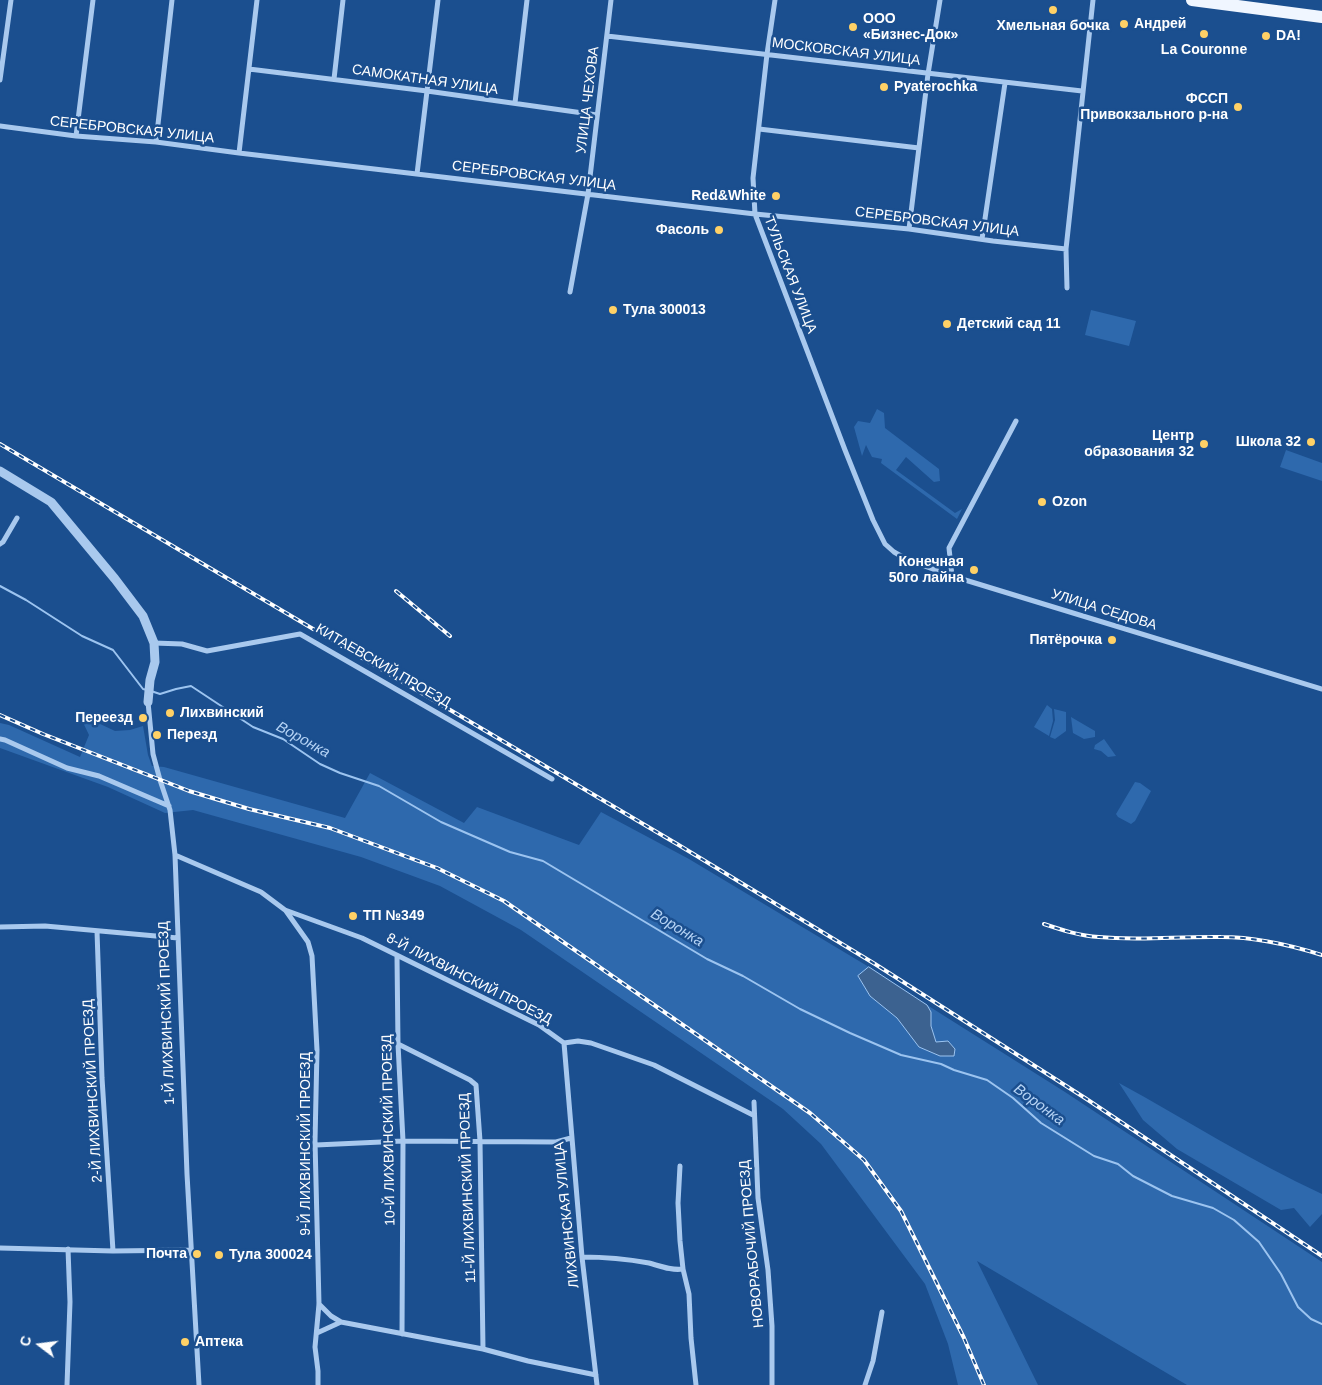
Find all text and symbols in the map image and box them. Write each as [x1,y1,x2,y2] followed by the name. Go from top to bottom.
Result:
[1047,4,1059,16] marker: Хмельная бочка
[863,11,958,44] place label: ООО «Бизнес-Док»
[1134,16,1186,32] place label: Андрей
[996,18,1110,34] place label: Хмельная бочка
[1118,18,1130,30] marker: Андрей
[847,21,859,33] marker: ООО «Бизнес-Док»
[1198,28,1210,40] marker: La Couronne
[1276,28,1301,44] place label: DA!
[1260,30,1272,42] marker: DA!
[771,35,921,69] street label: МОСКОВСКАЯ УЛИЦА
[1161,42,1247,58] place label: La Couronne
[573,45,603,155] street label: УЛИЦА ЧЕХОВА
[351,61,499,99] street label: САМОКАТНАЯ УЛИЦА
[894,79,977,95] place label: Pyaterochka
[878,81,890,93] marker: Pyaterochka
[1080,91,1228,124] place label: ФССП Привокзального р-на
[1232,101,1244,113] marker: ФССП Привокзального р-на
[49,113,215,147] street label: СЕРЕБРОВСКАЯ УЛИЦА
[451,158,617,194] street label: СЕРЕБРОВСКАЯ УЛИЦА
[691,188,766,204] place label: Red&White
[770,190,782,202] marker: Red&White
[854,204,1020,240] street label: СЕРЕБРОВСКАЯ УЛИЦА
[760,214,820,336] street label: ТУЛЬСКАЯ УЛИЦА
[656,222,709,238] place label: Фасоль
[713,224,725,236] marker: Фасоль
[623,302,706,318] place label: Тула 300013
[607,304,619,316] marker: Тула 300013
[957,316,1061,332] place label: Детский сад 11
[941,318,953,330] marker: Детский сад 11
[1084,428,1194,461] place label: Центр образования 32
[1236,434,1301,450] place label: Школа 32
[1305,436,1317,448] marker: Школа 32
[1198,438,1210,450] marker: Центр образования 32
[1052,494,1087,510] place label: Ozon
[1036,496,1048,508] marker: Ozon
[889,554,964,586] place label: Конечная 50го лайна
[968,564,980,576] marker: Конечная 50го лайна
[1049,586,1159,634] street label: УЛИЦА СЕДОВА
[313,620,453,712] street label: КИТАЕВСКИЙ ПРОЕЗД
[1029,632,1102,648] place label: Пятёрочка
[1106,634,1118,646] marker: Пятёрочка
[180,705,264,721] place label: Лихвинский
[164,707,176,719] marker: Лихвинский
[75,710,133,726] place label: Переезд
[137,712,149,724] marker: Переезд
[273,718,333,762] water label: Воронка
[167,727,217,743] place label: Перезд
[151,729,163,741] marker: Перезд
[647,905,707,951] water label: Воронка
[363,908,424,924] place label: ТП №349
[347,910,359,922] marker: ТП №349
[155,921,179,1105] street label: 1-Й ЛИХВИНСКИЙ ПРОЕЗД
[383,930,555,1028] street label: 8-Й ЛИХВИНСКИЙ ПРОЕЗД
[80,999,106,1183] street label: 2-Й ЛИХВИНСКИЙ ПРОЕЗД
[379,1034,399,1226] street label: 10-Й ЛИХВИНСКИЙ ПРОЕЗД
[298,1052,314,1236] street label: 9-Й ЛИХВИНСКИЙ ПРОЕЗД
[1010,1080,1068,1130] water label: Воронка
[456,1093,480,1283] street label: 11-Й ЛИХВИНСКИЙ ПРОЕЗД
[551,1141,583,1289] street label: ЛИХВИНСКАЯ УЛИЦА
[736,1159,768,1329] street label: НОВОРАБОЧИЙ ПРОЕЗД
[146,1246,187,1262] place label: Почта
[229,1247,312,1263] place label: Тула 300024
[191,1248,203,1260] marker: Почта
[213,1249,225,1261] marker: Тула 300024
[15,1320,65,1370] north arrow
[16,1334,35,1348] text: С
[195,1334,243,1350] place label: Аптека
[179,1336,191,1348] marker: Аптека

